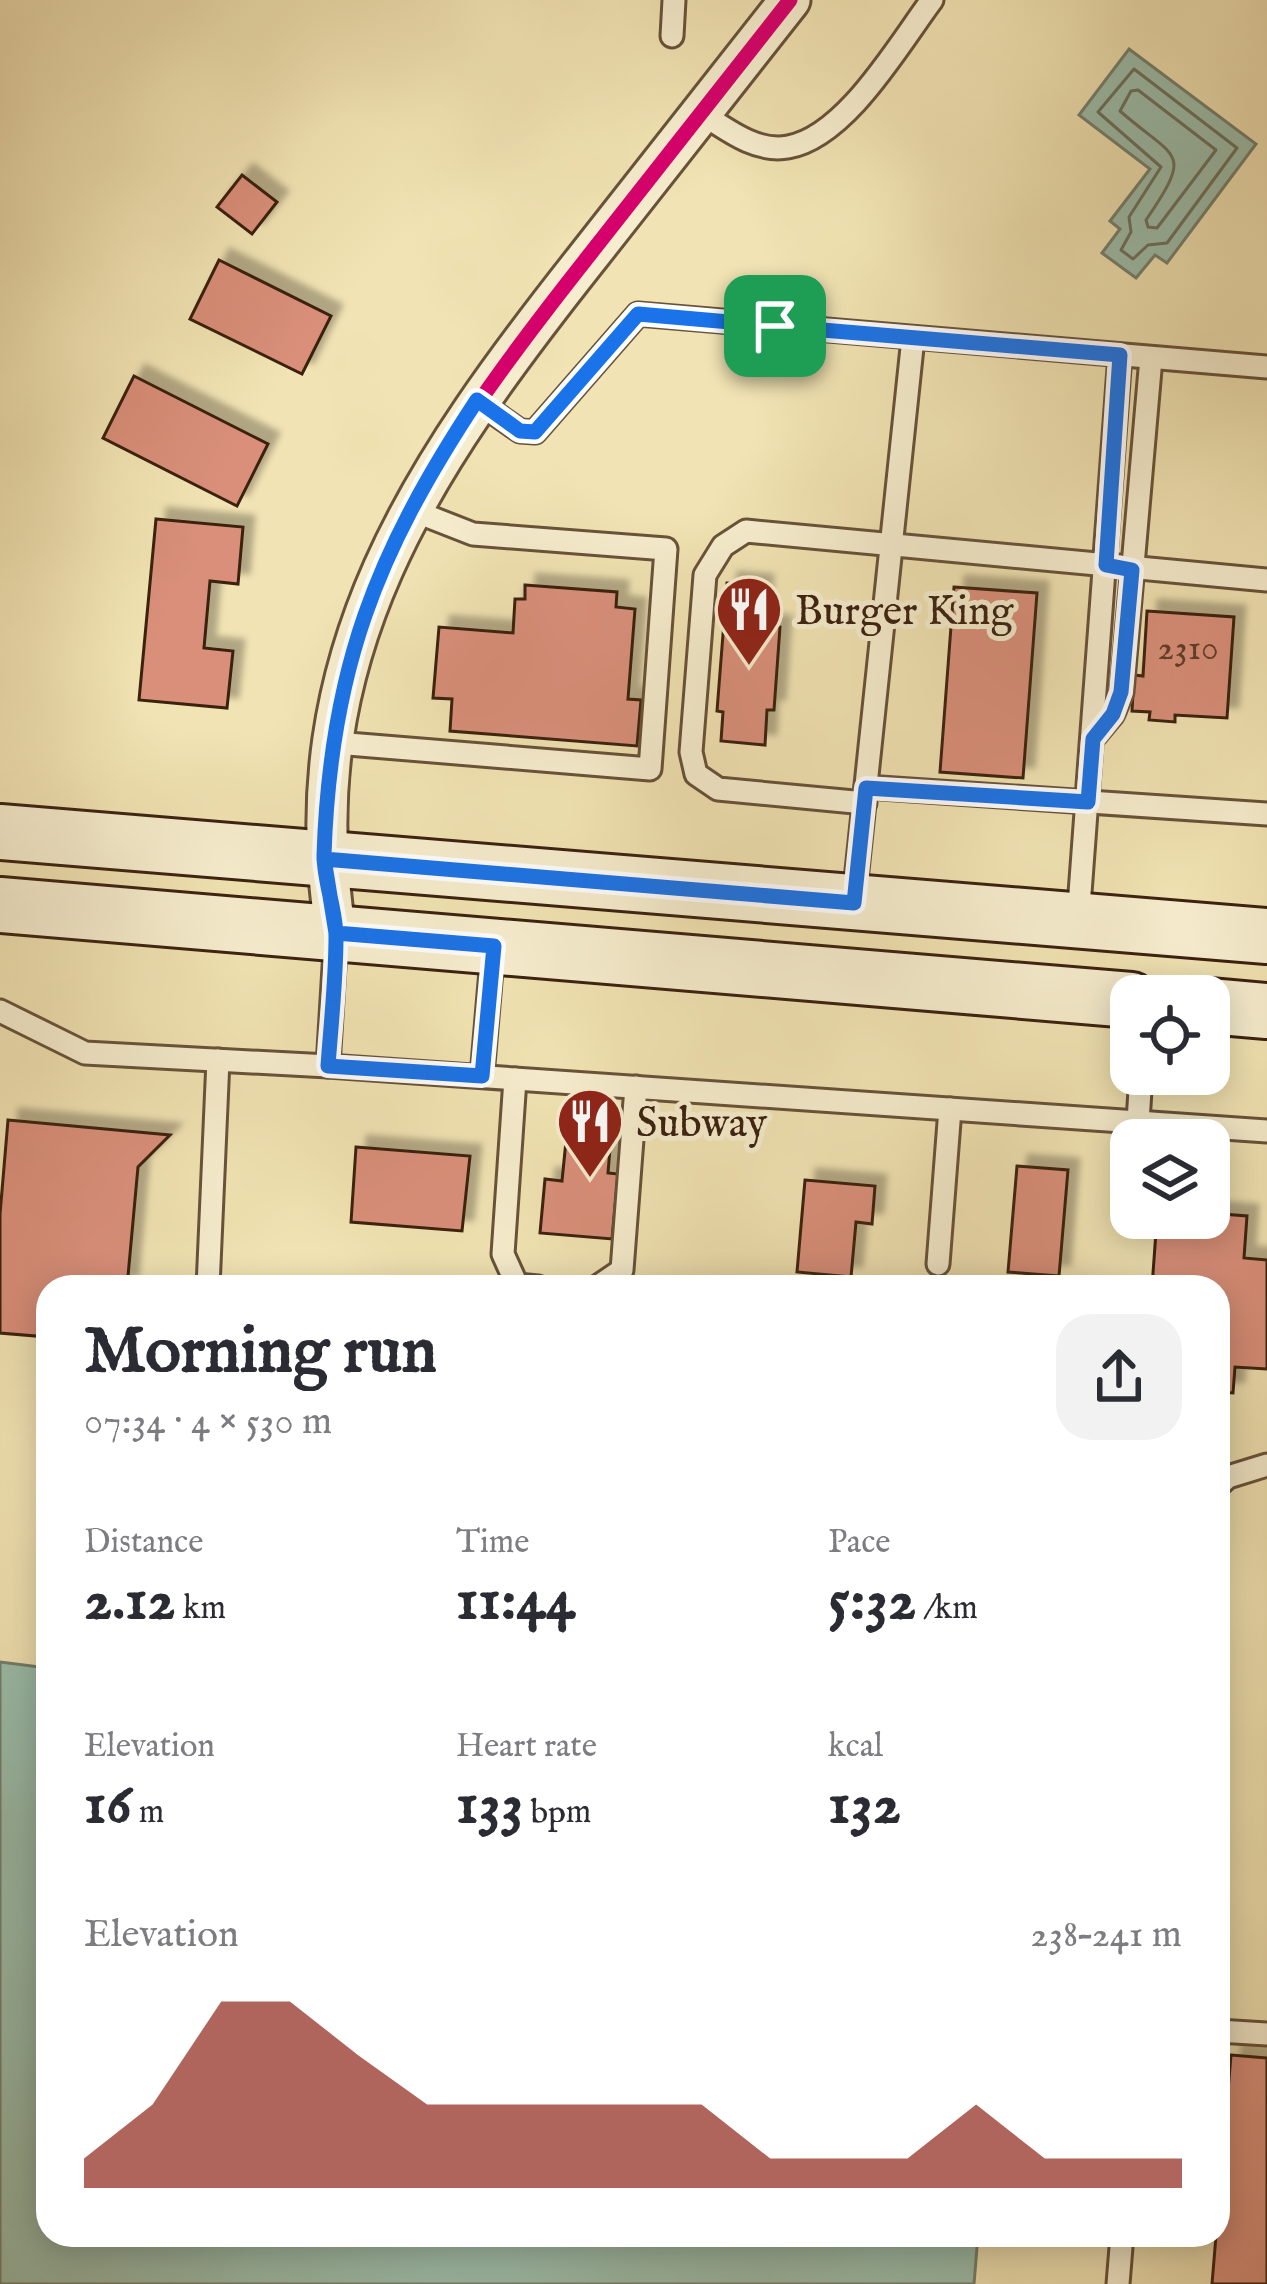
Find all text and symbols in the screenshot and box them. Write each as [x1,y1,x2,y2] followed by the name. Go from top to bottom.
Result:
[724,275,826,377] pin
[742,293,808,359] icon: arrive
[714,574,784,668] restaurant icon: Burger King
[795,586,1015,639] place label: Burger King
[1157,626,1219,672] house number: 2310
[1110,975,1230,1239] map controls
[1110,975,1230,1095] button: locate
[555,1086,625,1180] restaurant icon: Subway
[636,1098,768,1151] place label: Subway
[1110,1119,1230,1239] button: layers
[84,1311,437,1395] text: Morning run
[1056,1314,1182,1440] button: share
[84,1398,332,1447] text: 07:34 · 4 × 530 m
[84,1522,203,1564] text: Distance
[456,1522,529,1564] text: Time
[828,1522,890,1564] text: Pace
[84,1564,176,1640] text: 2.12
[456,1564,575,1640] text: 11:44
[828,1564,916,1640] text: 5:32
[176,1588,226,1630] text: km
[916,1588,978,1630] text: /km
[84,1726,215,1768] text: Elevation
[456,1726,597,1768] text: Heart rate
[828,1726,883,1768] text: kcal
[84,1768,132,1844] text: 16
[456,1768,523,1844] text: 133
[828,1768,901,1844] text: 132
[132,1792,164,1834] text: m
[523,1792,591,1834] text: bpm
[84,1911,239,1960] text: Elevation
[1030,1911,1182,1960] text: 238–241 m

